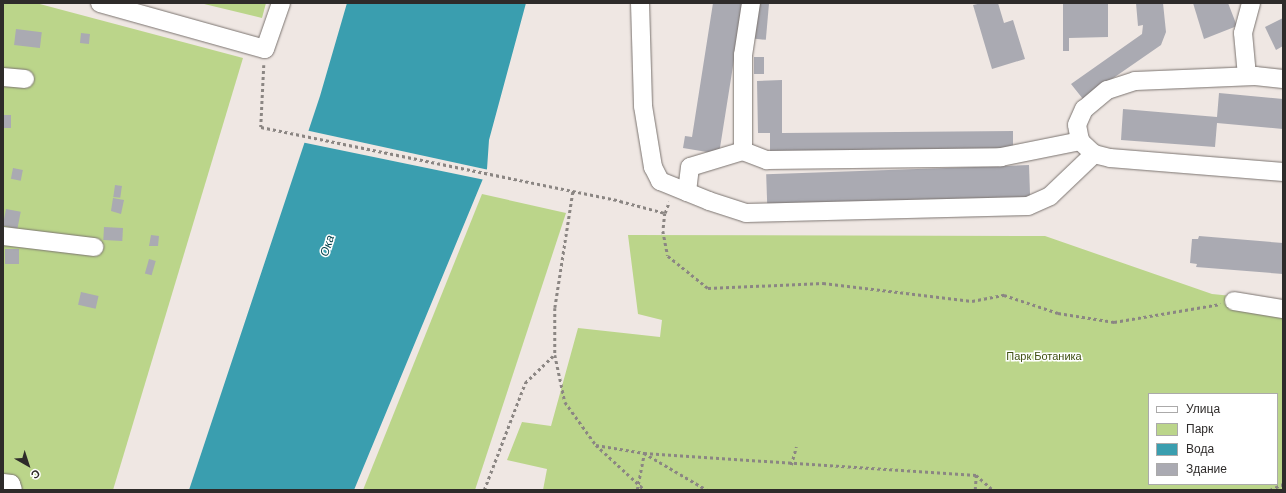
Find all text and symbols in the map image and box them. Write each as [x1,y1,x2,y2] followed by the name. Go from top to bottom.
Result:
[318,233,338,259] water label: Ока
[1006,349,1082,363] park label: Парк Ботаника
[1148,393,1278,485] legend
[1186,401,1220,417] text: Улица
[1186,421,1213,437] text: Парк
[1186,441,1214,457] text: Вода
[8,445,48,485] north arrow
[1186,461,1227,477] text: Здание
[28,466,43,482] text: С

